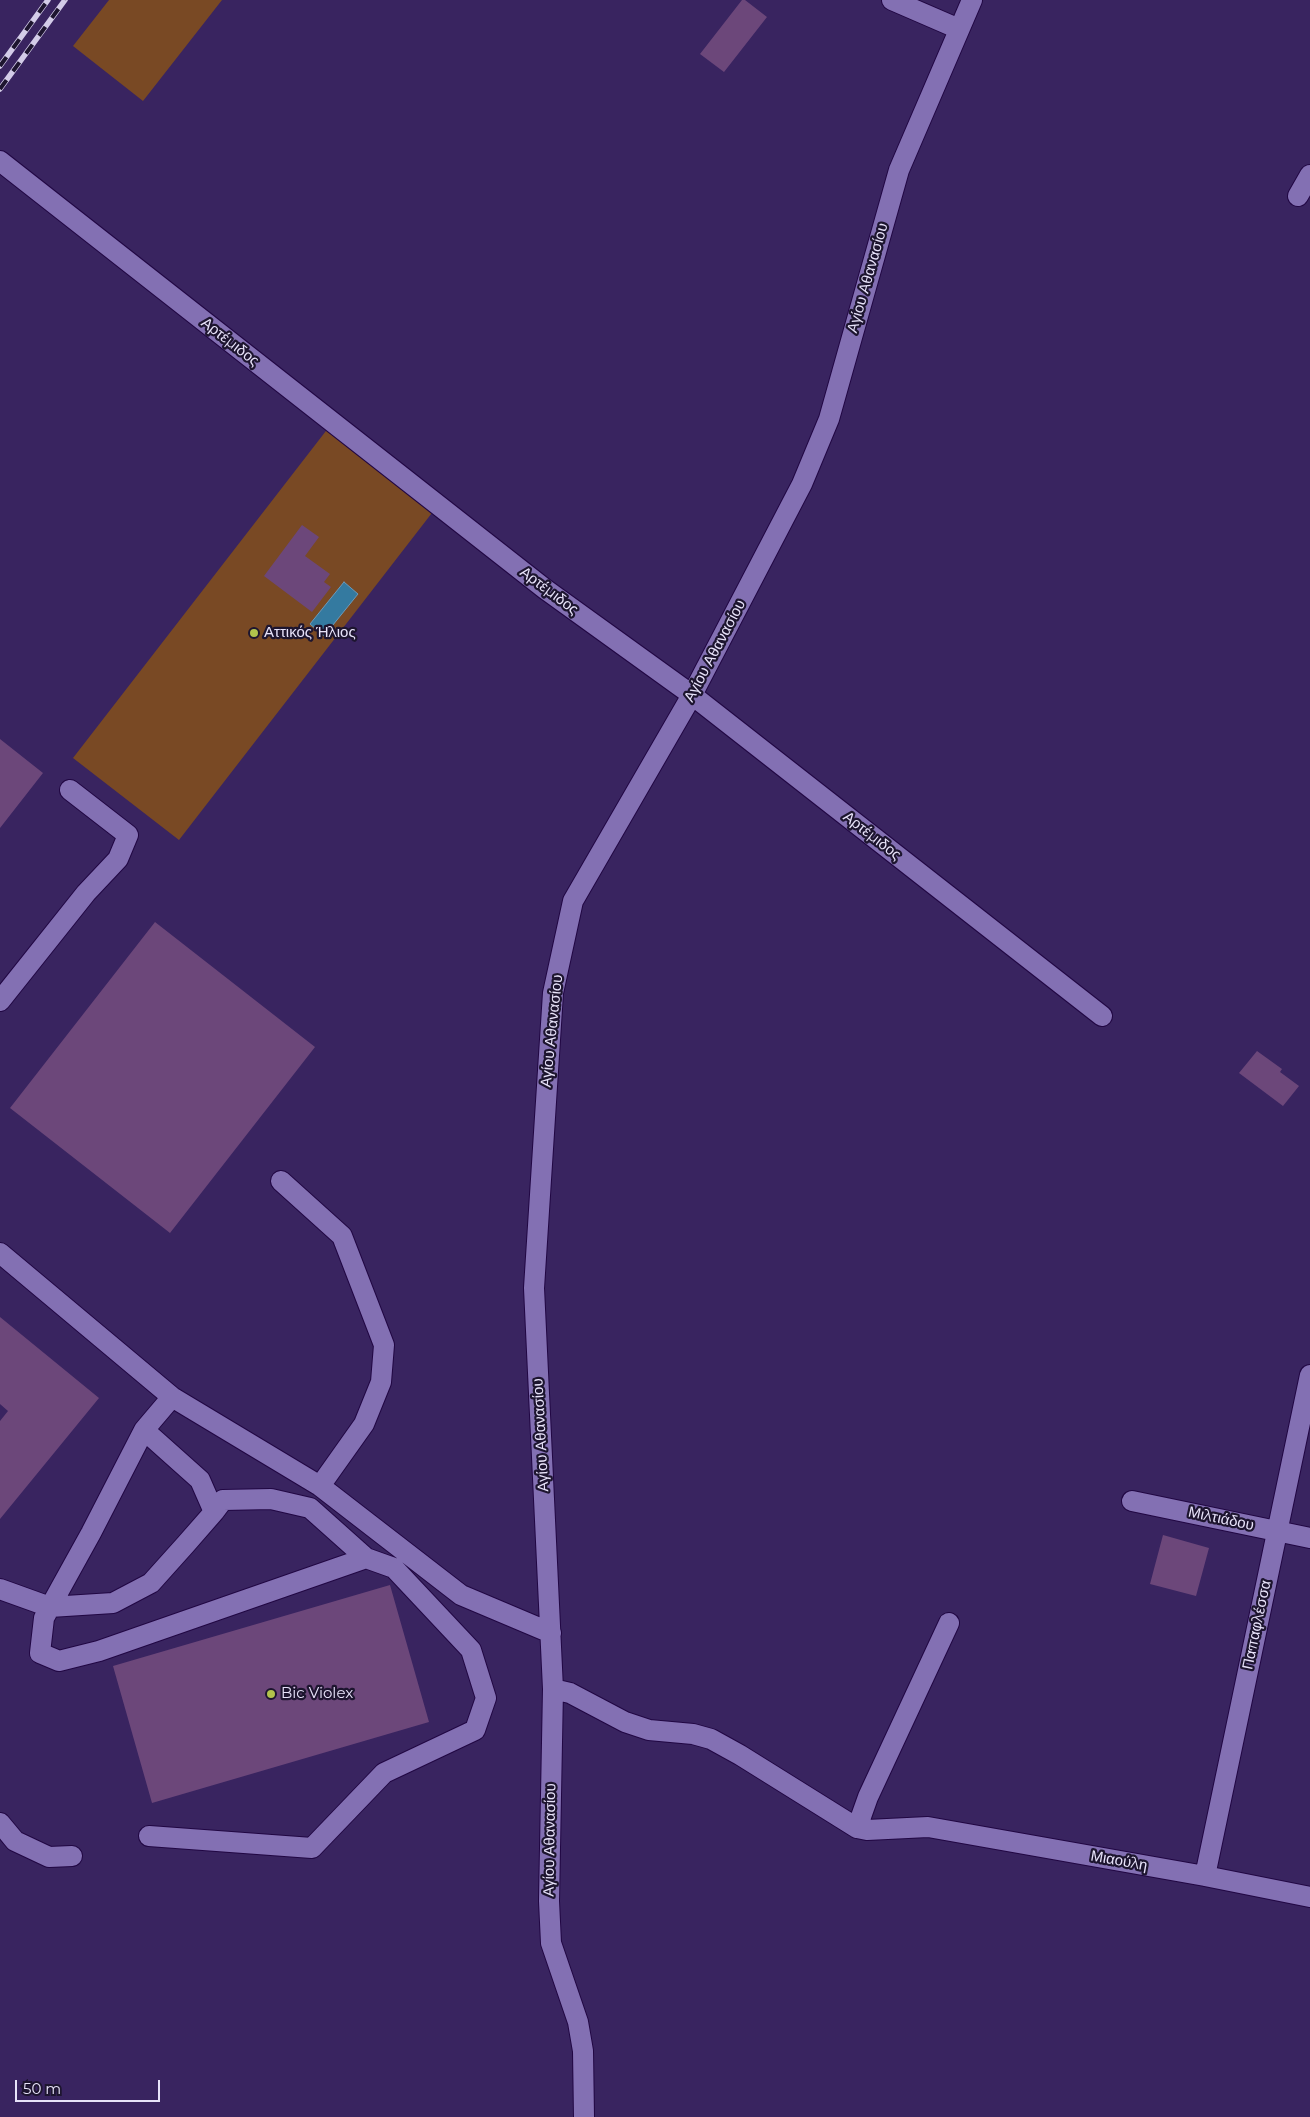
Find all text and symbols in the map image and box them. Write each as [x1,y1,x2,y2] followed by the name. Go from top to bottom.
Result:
[844,221,892,335] street label: Αγίου Αθανασίου
[198,314,262,370] street label: Αρτέμιδος
[516,563,582,619] street label: Αρτέμιδος
[680,597,750,705] street label: Αγίου Αθανασίου
[264,624,356,642] place label: Αττικός Ήλιος
[248,627,260,639] marker: Αττικός Ήλιος
[840,808,904,864] street label: Αρτέμιδος
[537,974,567,1088] street label: Αγίου Αθανασίου
[529,1378,553,1492] street label: Αγίου Αθανασίου
[1186,1503,1256,1535] street label: Μιλτιάδου
[1239,1579,1275,1671] street label: Παπαφλέσσα
[281,1685,353,1703] place label: Bic Violex
[265,1688,277,1700] marker: Bic Violex
[540,1783,560,1897] street label: Αγίου Αθανασίου
[1089,1847,1149,1875] street label: Μιαούλη
[18,2070,162,2102] scale bar
[23,2079,61,2098] text: 50 m

